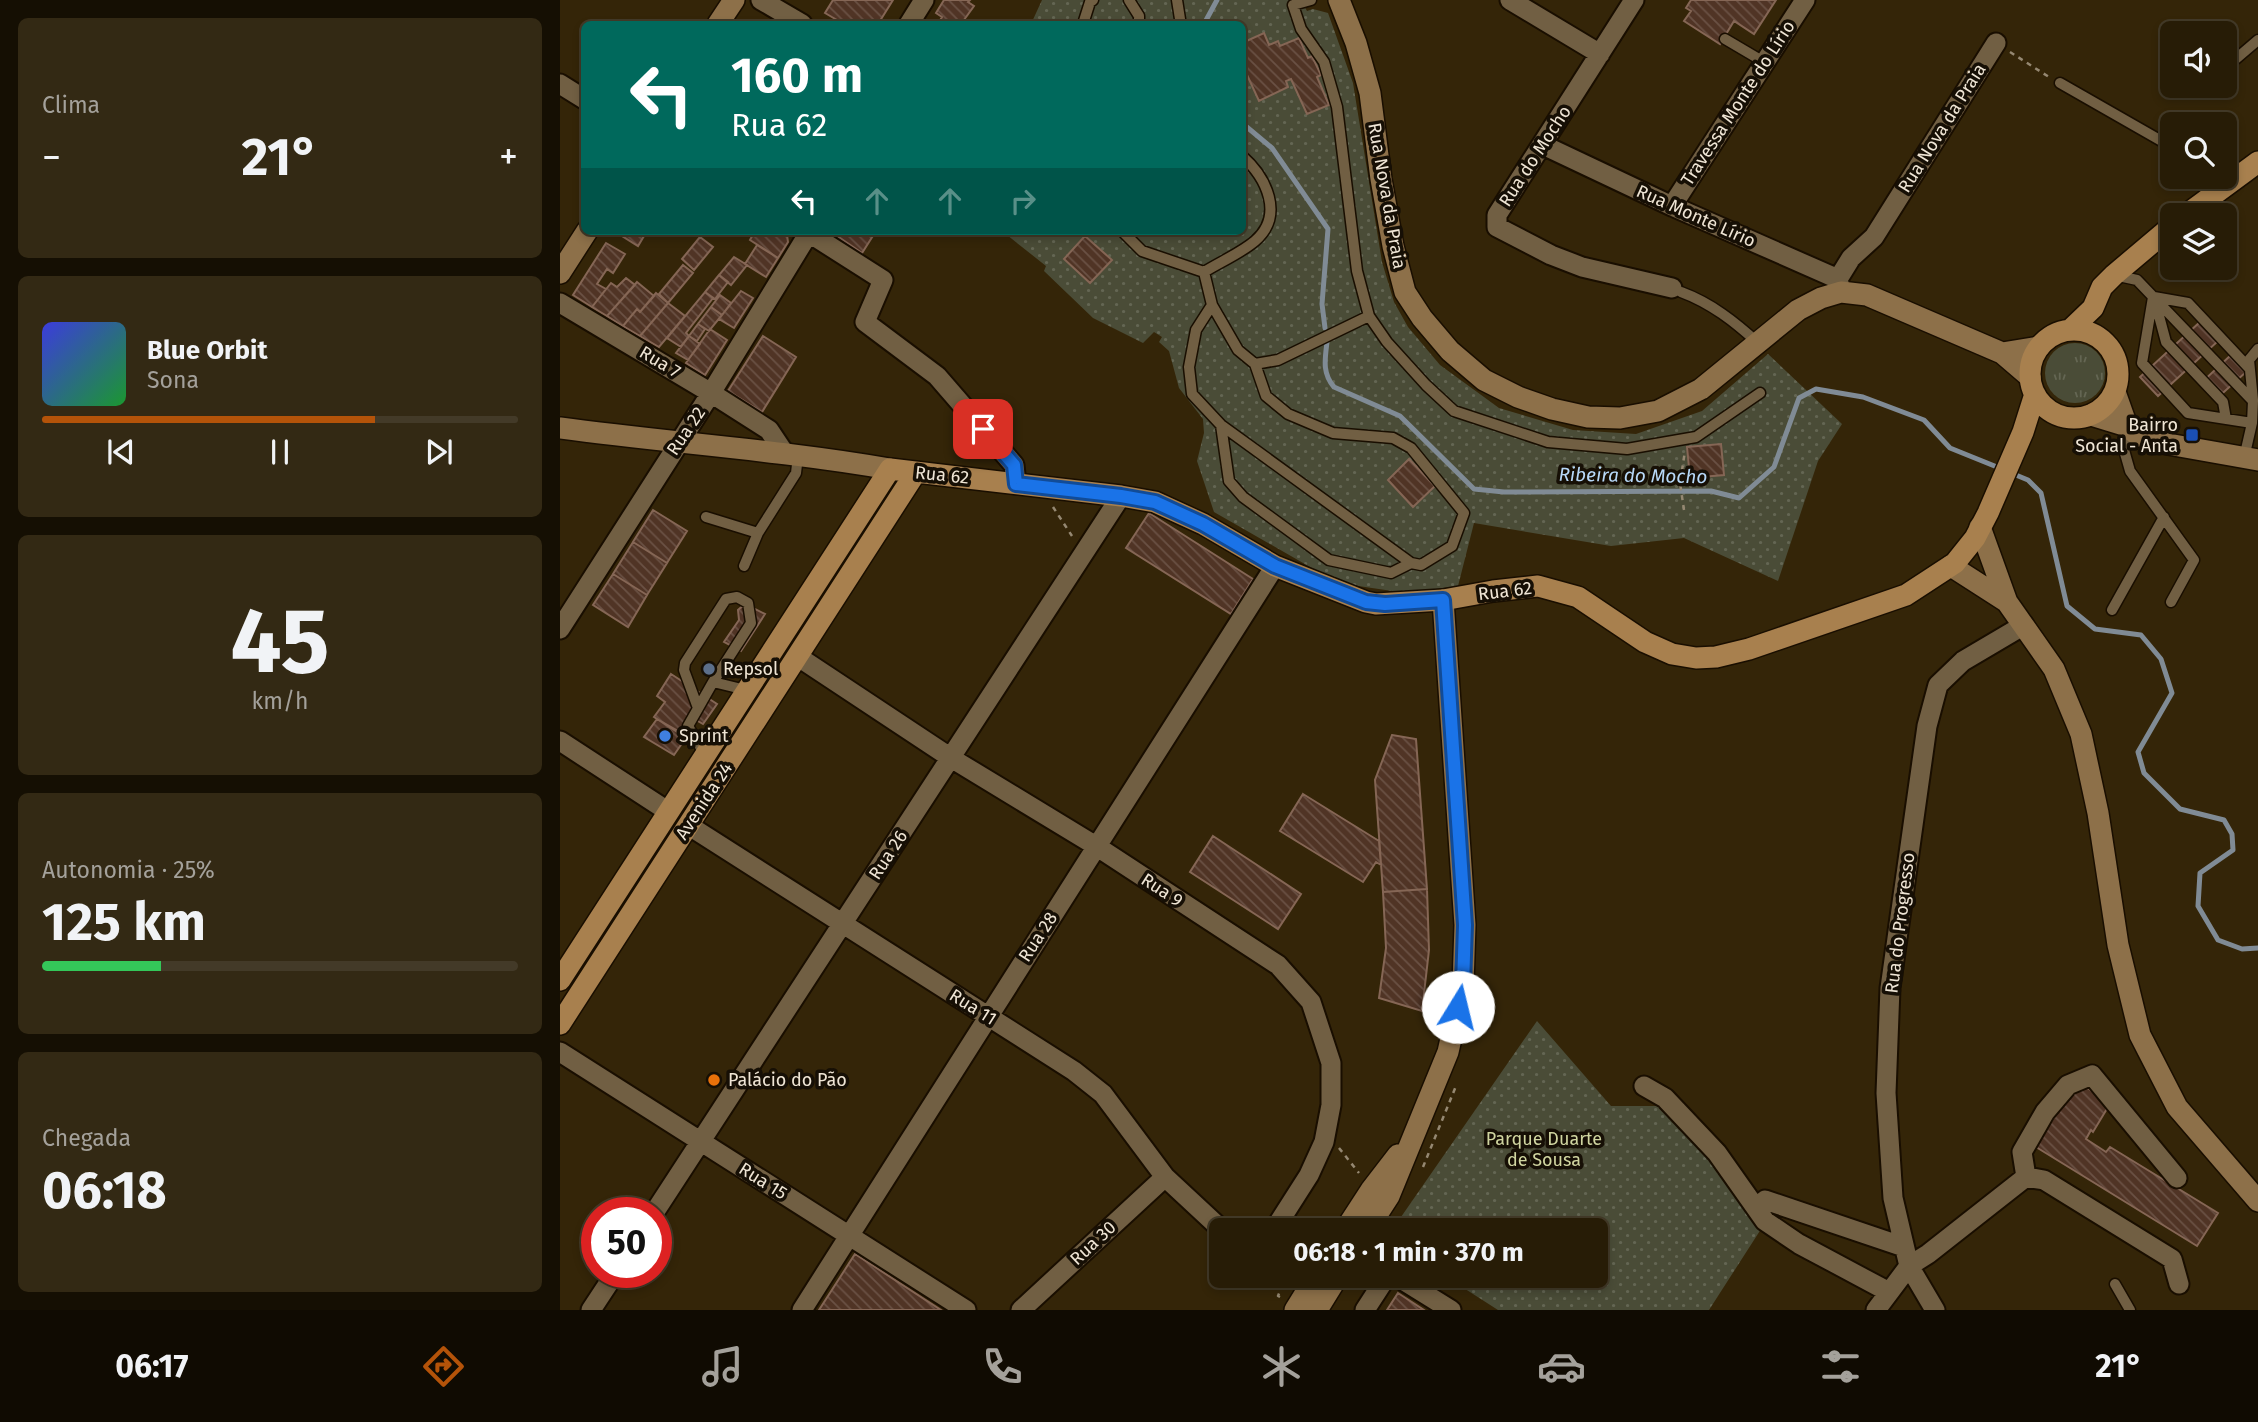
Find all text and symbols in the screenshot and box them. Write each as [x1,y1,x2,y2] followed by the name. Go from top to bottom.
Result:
[1676,16,1800,190] street label: Travessa Monte do Lírio
[2160,21,2237,280] map controls
[2160,21,2237,98] button: sound
[731,46,863,105] text: 160 m
[616,49,707,140] icon: left
[1893,59,1991,197] street label: Rua Nova da Praia
[42,91,100,119] text: Clima
[1494,101,1576,211] street label: Rua do Mocho
[731,106,827,144] text: Rua 62
[2160,112,2237,189] button: search
[1363,121,1411,271] street label: Rua Nova da Praia
[242,126,319,189] text: 21°
[42,134,61,180] text: −
[499,134,518,180] text: +
[1633,180,1759,252] street label: Rua Monte Lírio
[785,182,823,220] icon: left
[858,182,896,220] icon: ahead
[931,182,969,220] icon: ahead
[1004,182,1042,220] icon: right
[2160,203,2237,280] button: layers
[147,335,267,366] text: Blue Orbit
[636,341,684,383] street label: Rua 7
[147,366,199,394] text: Sona
[953,399,1013,459] pin
[662,402,710,459] street label: Rua 22
[964,410,1002,448] icon: arrive
[2075,414,2178,457] place label: Bairro Social - Anta
[2184,427,2200,443] marker: Bairro Social - Anta
[102,433,140,471] icon: previous
[261,433,299,471] icon: pause
[420,433,458,471] icon: next
[914,461,970,489] street label: Rua 62
[1558,463,1708,488] water label: Ribeira do Mocho
[1477,577,1533,605] street label: Rua 62
[230,587,330,696] text: 45
[723,658,778,680] place label: Repsol
[701,661,717,677] marker: Repsol
[252,687,308,715] text: km/h
[679,725,729,747] place label: Sprint
[657,728,673,744] marker: Sprint
[671,758,737,844] street label: Avenida 24
[864,826,912,884] street label: Rua 26
[1880,851,1920,995] street label: Rua do Progresso
[42,856,215,884] text: Autonomia · 25%
[1137,868,1187,912] street label: Rua 9
[42,891,206,954] text: 125 km
[1014,908,1062,966] street label: Rua 28
[1421,970,1495,1044] position arrow
[945,984,1001,1030] street label: Rua 11
[728,1069,847,1091] place label: Palácio do Pão
[706,1072,722,1088] marker: Palácio do Pão
[42,1124,131,1152] text: Chegada
[1486,1128,1602,1171] park label: Parque Duarte de Sousa
[735,1158,791,1204] street label: Rua 15
[42,1159,167,1222] text: 06:18
[581,1197,672,1288] speed limit sign: 50
[1065,1216,1121,1270] street label: Rua 30
[1293,1237,1524,1268] text: 06:18 · 1 min · 370 m
[419,1342,468,1391] icon: directions
[698,1342,747,1391] icon: music
[978,1342,1027,1391] icon: phone
[1257,1342,1306,1391] icon: climate
[1537,1342,1586,1391] icon: car
[1816,1342,1865,1391] icon: filters
[115,1347,188,1385] text: 06:17
[2095,1347,2143,1385] text: 21°

